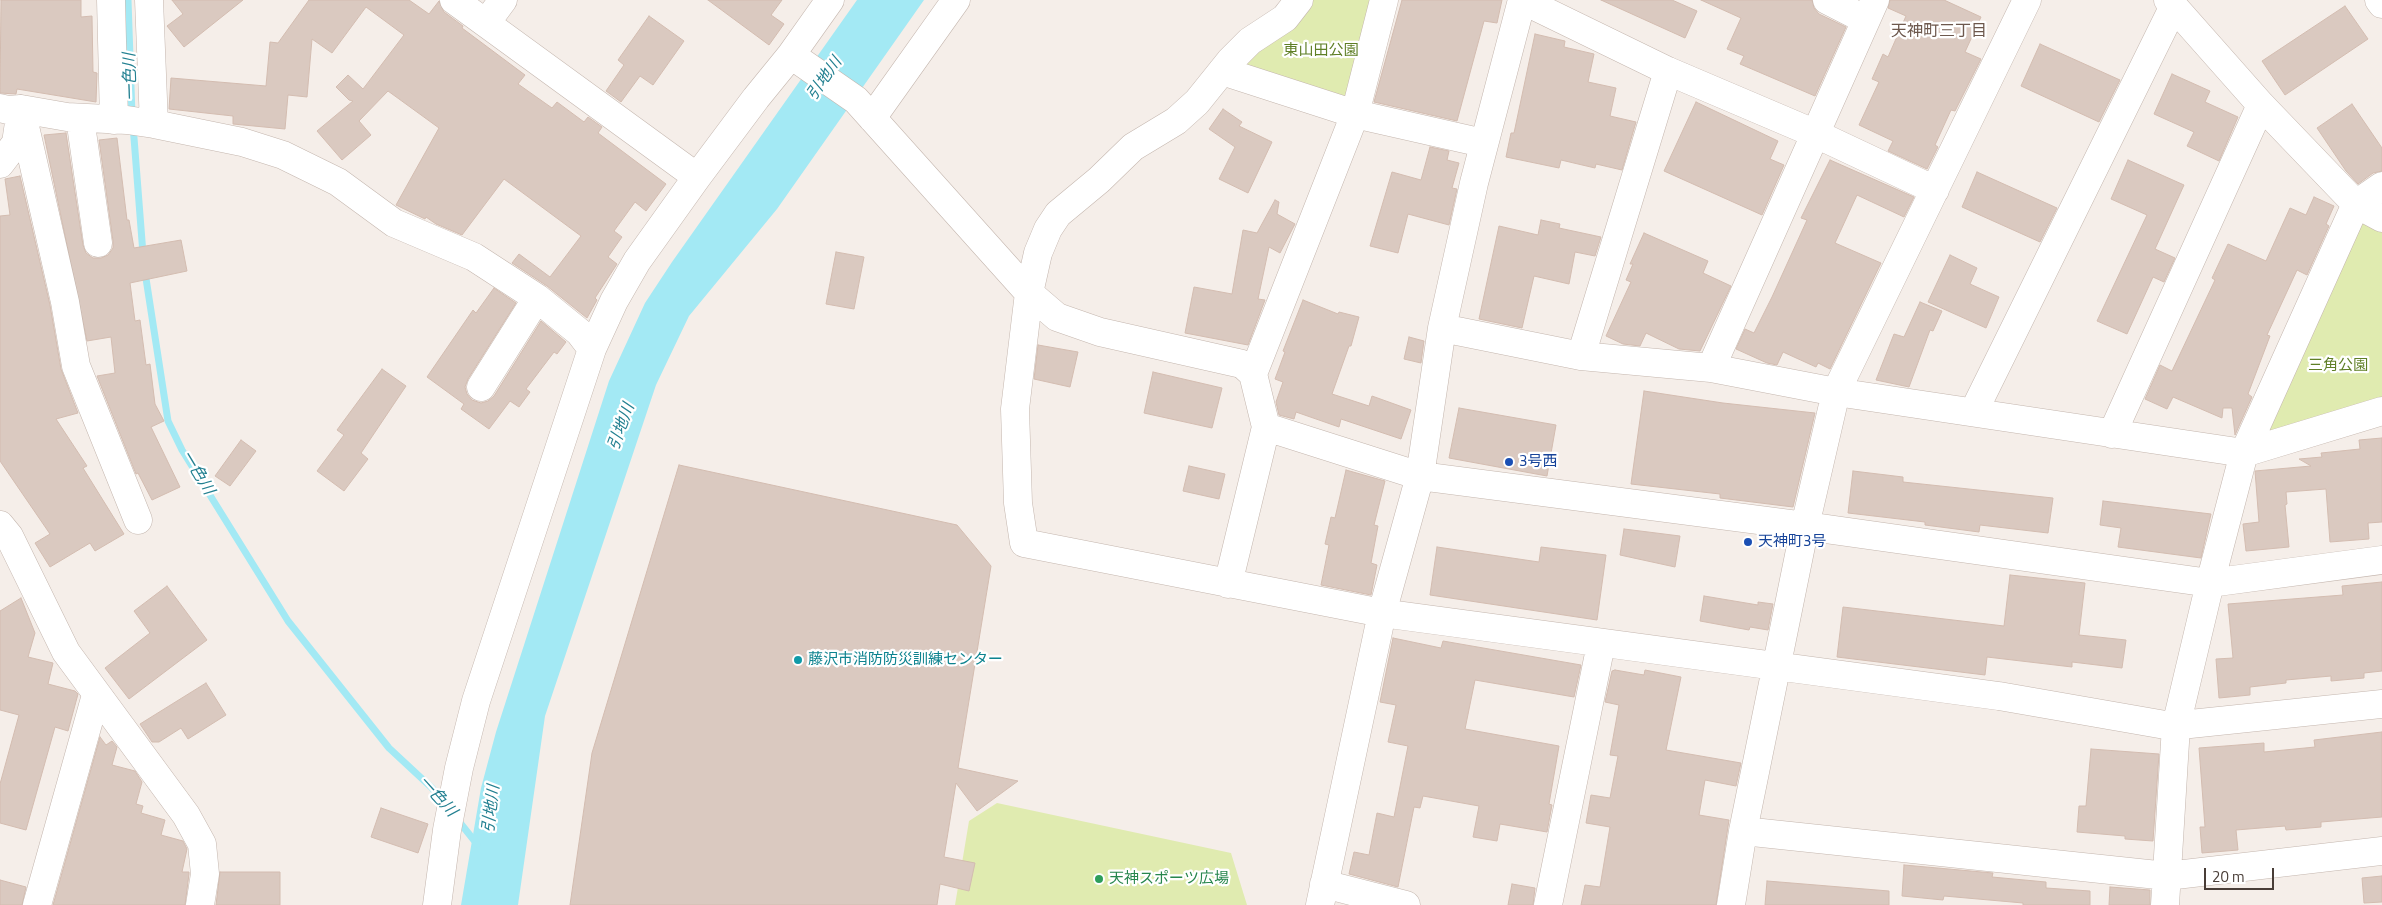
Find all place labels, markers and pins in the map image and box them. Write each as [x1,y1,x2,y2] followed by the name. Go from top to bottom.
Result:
[1519,453,1557,471] place label: 3号西
[1503,456,1515,468] marker: 3号西
[1758,533,1826,551] place label: 天神町3号
[1742,536,1754,548] marker: 天神町3号
[808,651,1003,669] place label: 藤沢市消防防災訓練センター
[792,654,804,666] marker: 藤沢市消防防災訓練センター
[1109,870,1229,888] place label: 天神スポーツ広場
[1093,873,1105,885] marker: 天神スポーツ広場

